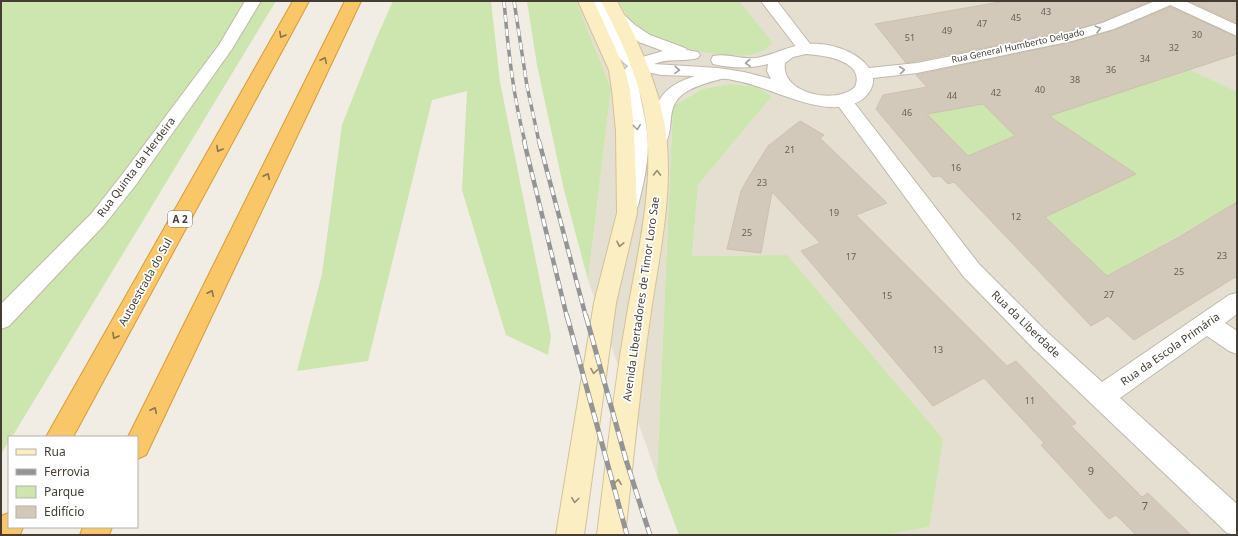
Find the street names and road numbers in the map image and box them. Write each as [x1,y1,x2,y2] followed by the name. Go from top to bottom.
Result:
[950,25,1086,66] street label: Rua General Humberto Delgado
[93,114,178,220] street label: Rua Quinta da Herdeira
[619,196,662,402] street label: Avenida Libertadores de Timor Loro Sae
[168,211,192,227] road number: A 2
[114,235,175,328] street label: Autoestrada do Sul
[989,287,1064,360] street label: Rua da Liberdade
[1117,309,1222,388] street label: Rua da Escola Primária

